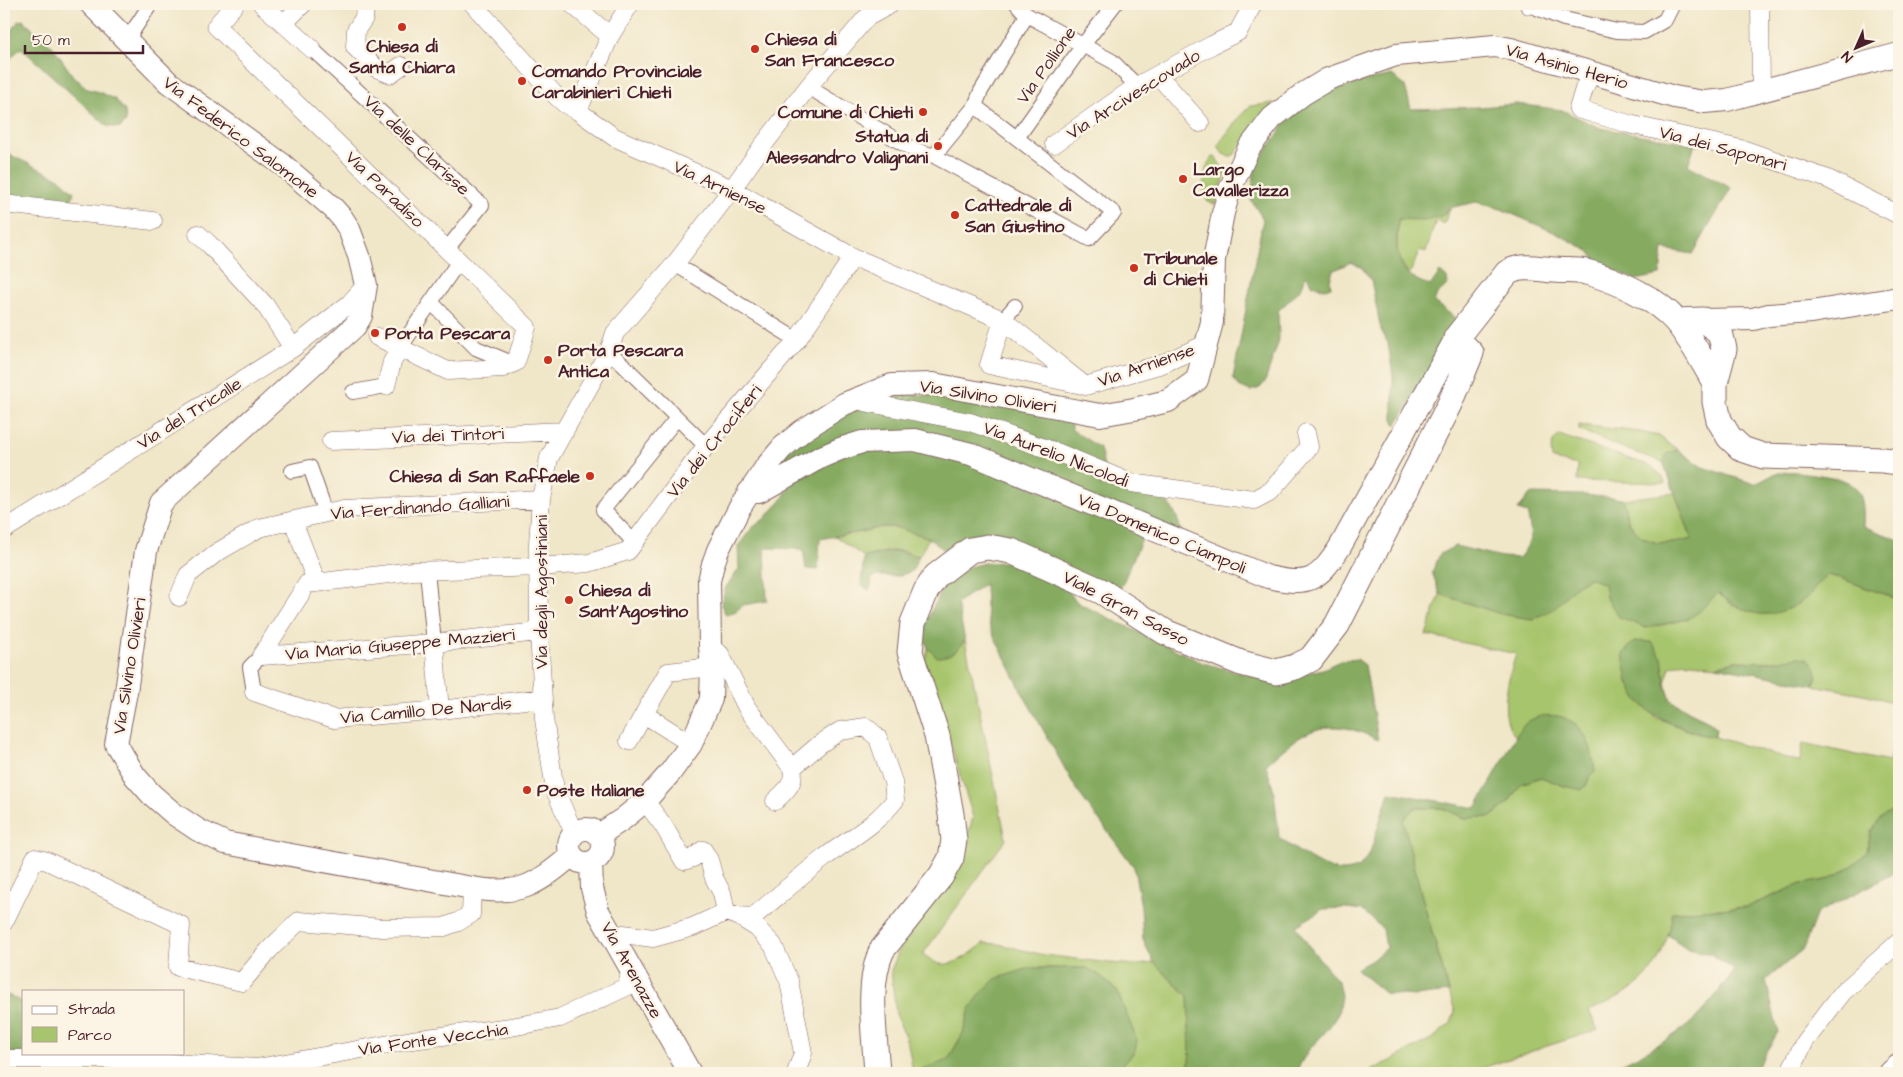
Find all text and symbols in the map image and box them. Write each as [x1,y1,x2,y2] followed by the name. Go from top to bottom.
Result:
[396,21,408,33] marker: Chiesa di Santa Chiara
[1011,21,1082,109] street label: Via Pollione
[25,22,142,54] scale bar
[1830,22,1880,72] north arrow
[764,27,895,73] place label: Chiesa di San Francesco
[32,30,70,51] text: 50 m
[348,34,456,80] place label: Chiesa di Santa Chiara
[1503,37,1631,96] street label: Via Asinio Herio
[749,43,761,55] marker: Chiesa di San Francesco
[1062,43,1205,146] street label: Via Arcivescovado
[1837,46,1858,67] text: N
[532,59,702,105] place label: Comando Provinciale Carabinieri Chieti
[158,70,324,205] street label: Via Federico Salomone
[516,75,528,87] marker: Comando Provinciale Carabinieri Chieti
[358,89,476,201] street label: Via delle Clarisse
[778,100,913,125] place label: Comune di Chieti
[917,106,929,118] marker: Comune di Chieti
[1656,119,1790,178] street label: Via dei Saponari
[766,124,928,171] place label: Statua di Alessandro Valignani
[932,140,944,152] marker: Statua di Alessandro Valignani
[340,145,430,234] street label: Via Paradiso
[669,154,771,221] street label: Via Arniense
[1193,157,1289,203] place label: Largo Cavallerizza
[1177,173,1189,185] marker: Largo Cavallerizza
[964,193,1072,239] place label: Cattedrale di San Giustino
[949,209,961,221] marker: Cattedrale di San Giustino
[1143,246,1218,292] place label: Tribunale di Chieti
[1128,262,1140,274] marker: Tribunale di Chieti
[385,321,511,346] place label: Porta Pescara
[369,327,381,339] marker: Porta Pescara
[1094,337,1198,394] street label: Via Arniense
[558,338,684,384] place label: Porta Pescara Antica
[542,354,554,366] marker: Porta Pescara Antica
[132,371,247,456] street label: Via del Tricalle
[918,373,1058,420] street label: Via Silvino Olivieri
[661,379,768,503] street label: Via dei Crociferi
[979,415,1132,494] street label: Via Aurelio Nicolodi
[391,421,505,450] street label: Via dei Tintori
[390,464,580,489] place label: Chiesa di San Raffaele
[584,470,596,482] marker: Chiesa di San Raffaele
[1074,487,1250,580] street label: Via Domenico Ciampoli
[330,489,510,526] street label: Via Ferdinando Galliani
[529,515,555,669] street label: Via degli Agostiniani
[1058,565,1193,652] street label: Viale Gran Sasso
[578,578,689,625] place label: Chiesa di Sant'Agostino
[563,594,575,606] marker: Chiesa di Sant'Agostino
[106,596,153,736] street label: Via Silvino Olivieri
[284,622,516,667] street label: Via Maria Giuseppe Mazzieri
[339,691,513,730] street label: Via Camillo De Nardis
[537,778,645,803] place label: Poste Italiane
[521,784,533,796] marker: Poste Italiane
[595,917,669,1023] street label: Via Arenazze
[22,990,185,1054] legend
[68,999,115,1020] text: Strada
[357,1017,509,1062] street label: Via Fonte Vecchia
[68,1025,112,1046] text: Parco

